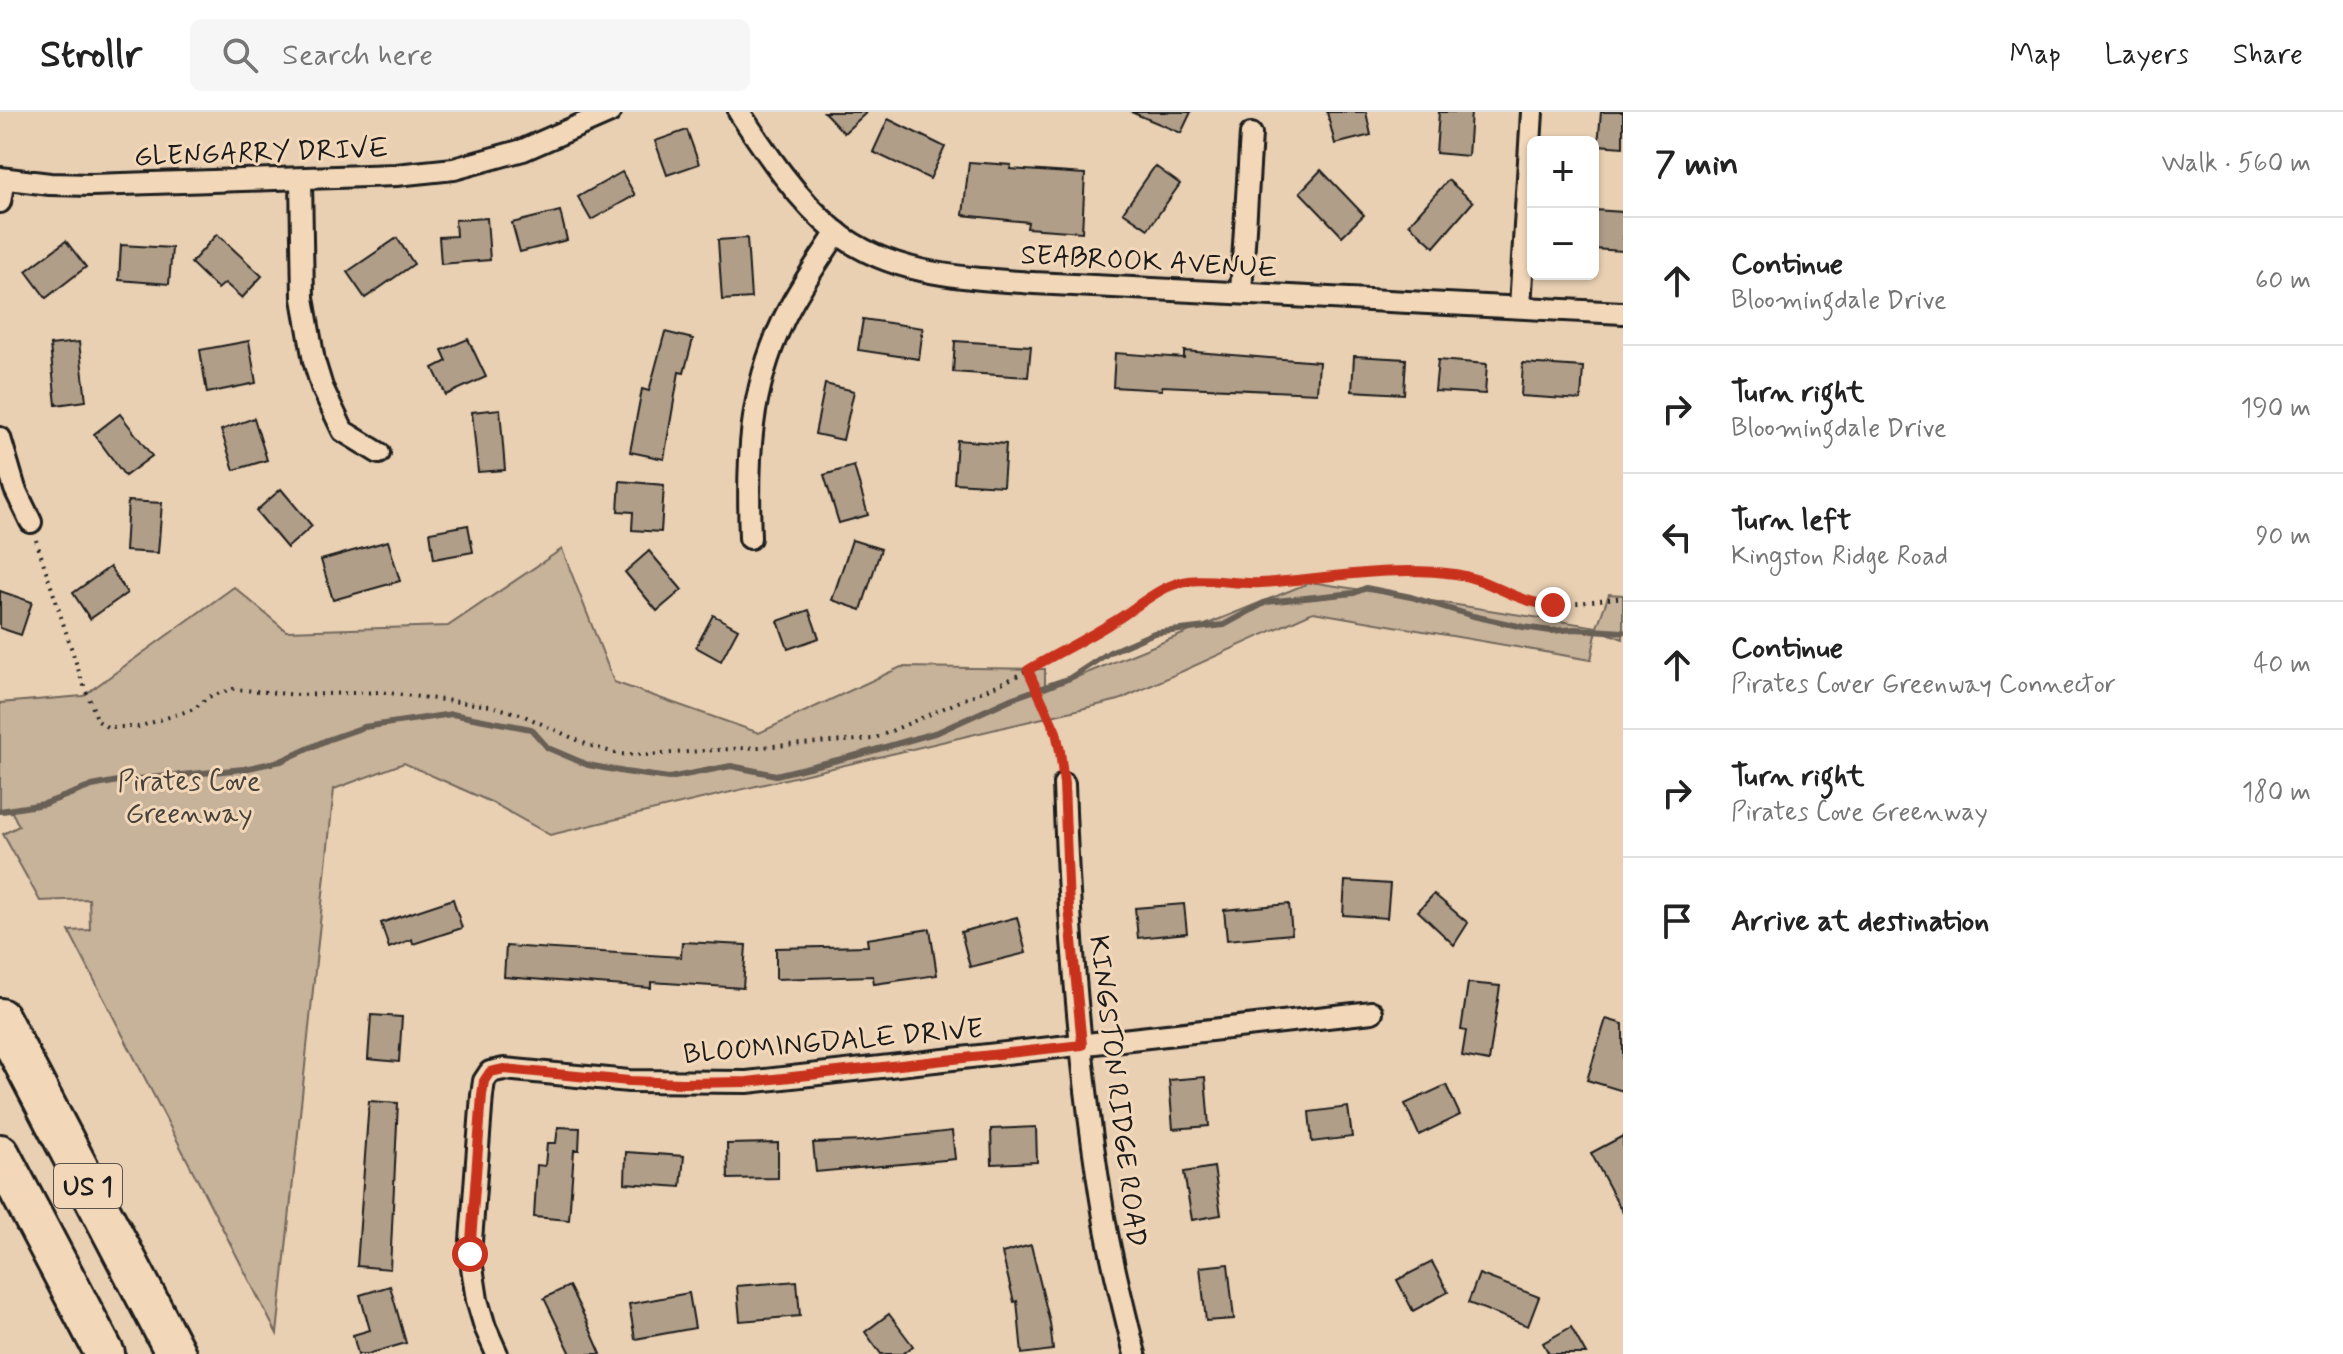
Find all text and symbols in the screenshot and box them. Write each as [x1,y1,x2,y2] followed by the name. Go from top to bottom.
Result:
[190,19,750,91] search box
[40,31,142,80] text: Strollr
[218,33,262,77] icon: search
[282,36,433,75] text: Search here
[2010,37,2061,74] text: Map
[2105,37,2189,74] text: Layers
[2233,37,2303,74] text: Share
[133,131,389,176] street label: GLENGARRY DRIVE
[1527,136,1599,280] map controls
[1527,136,1599,208] button: +
[1655,142,1739,187] text: 7 min
[2161,147,2311,181] text: Walk · 560 m
[1527,208,1599,280] button: −
[1020,237,1278,288] street label: SEABROOK AVENUE
[1731,245,1843,284] text: Continue
[1655,259,1699,303] icon: ahead
[2255,264,2311,298] text: 60 m
[1731,284,1946,318] text: Bloomingdale Drive
[1731,373,1864,412] text: Turn right
[1655,387,1699,431] icon: right
[2241,392,2311,426] text: 190 m
[1731,412,1946,446] text: Bloomingdale Drive
[1731,501,1851,540] text: Turn left
[1655,515,1699,559] icon: left
[2256,520,2311,554] text: 90 m
[1731,540,1948,574] text: Kingston Ridge Road
[1535,587,1571,623] route end
[1731,629,1843,668] text: Continue
[1655,643,1699,687] icon: ahead
[2253,648,2311,682] text: 40 m
[1731,668,2116,702] text: Pirates Cover Greenway Connector
[1731,757,1864,796] text: Turn right
[117,764,261,833] park label: Pirates Cove Greenway
[1655,771,1699,815] icon: right
[2242,776,2311,810] text: 180 m
[1731,796,1988,830] text: Pirates Cove Greenway
[1655,899,1699,943] icon: arrive
[1731,902,1989,941] text: Arrive at destination
[1079,933,1154,1249] street label: KINGSTON RIDGE ROAD
[682,1011,985,1074] street label: BLOOMINGDALE DRIVE
[54,1164,122,1208] road number: US 1
[452,1236,488,1272] route start

